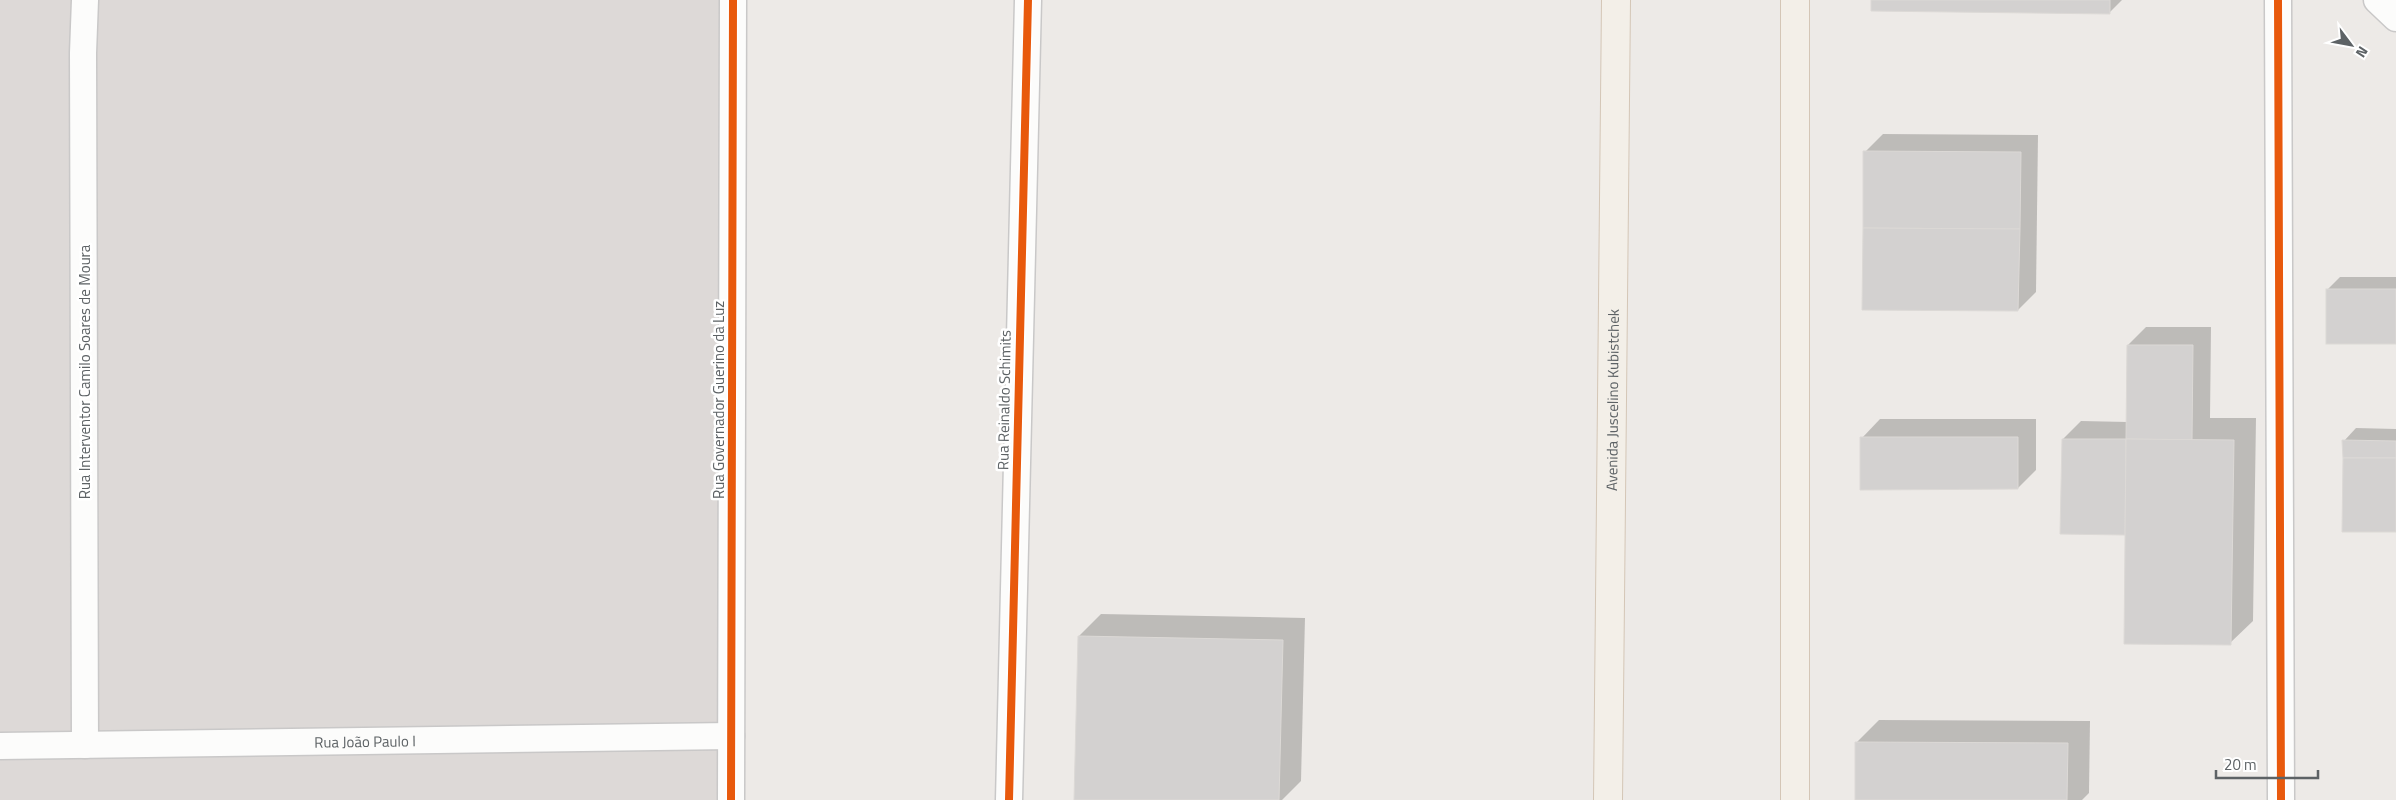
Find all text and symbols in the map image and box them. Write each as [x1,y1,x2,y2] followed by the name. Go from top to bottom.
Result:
[2326,20,2376,70] north arrow
[2351,42,2374,62] text: N
[73,244,96,499] street label: Rua Interventor Camilo Soares de Moura
[707,301,730,499] street label: Rua Governador Guerino da Luz
[1600,309,1624,491] street label: Avenida Juscelino Kubistchek
[991,330,1017,470] street label: Rua Reinaldo Schimits
[314,729,416,753] street label: Rua João Paulo I
[2216,748,2318,780] scale bar
[2224,753,2257,776] text: 20 m

